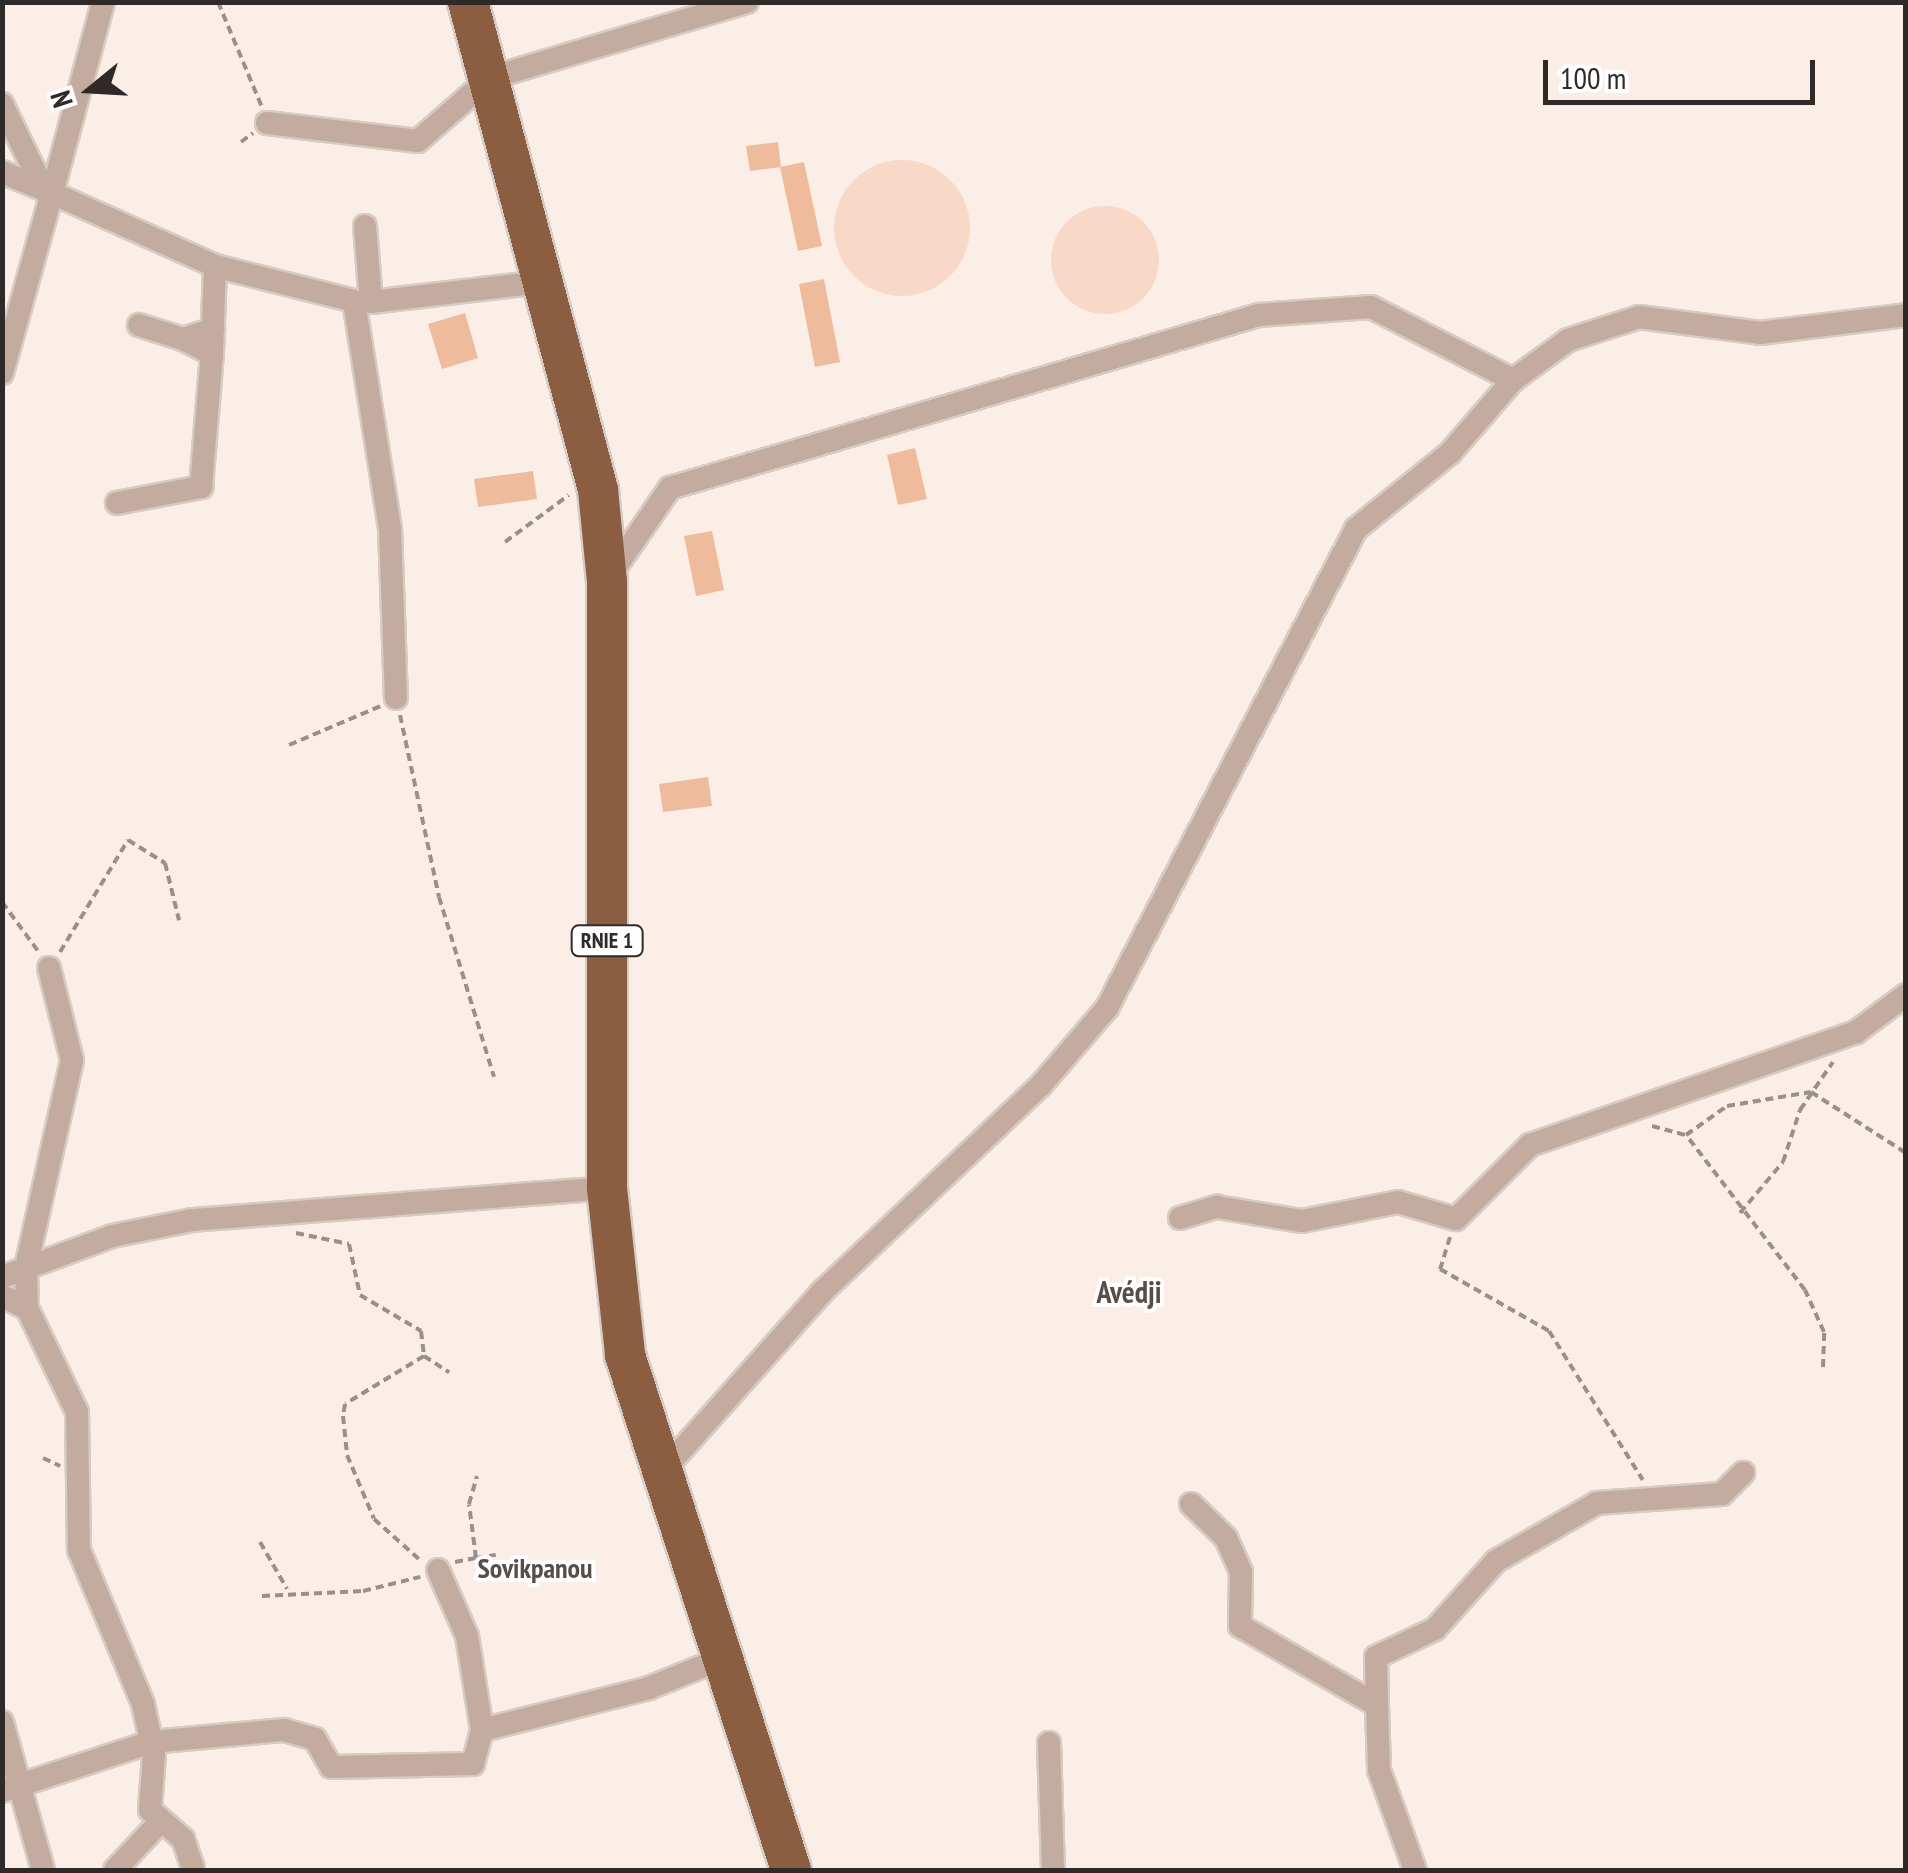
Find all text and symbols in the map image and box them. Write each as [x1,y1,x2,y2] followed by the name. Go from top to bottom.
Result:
[40,40,140,140] north arrow
[1548,40,1820,102] scale bar
[1560,58,1626,97] text: 100 m
[41,87,81,112] text: N
[570,924,644,958] road number: RNIE 1
[1096,1274,1162,1310] district label: Avédji
[477,1551,593,1585] district label: Sovikpanou

